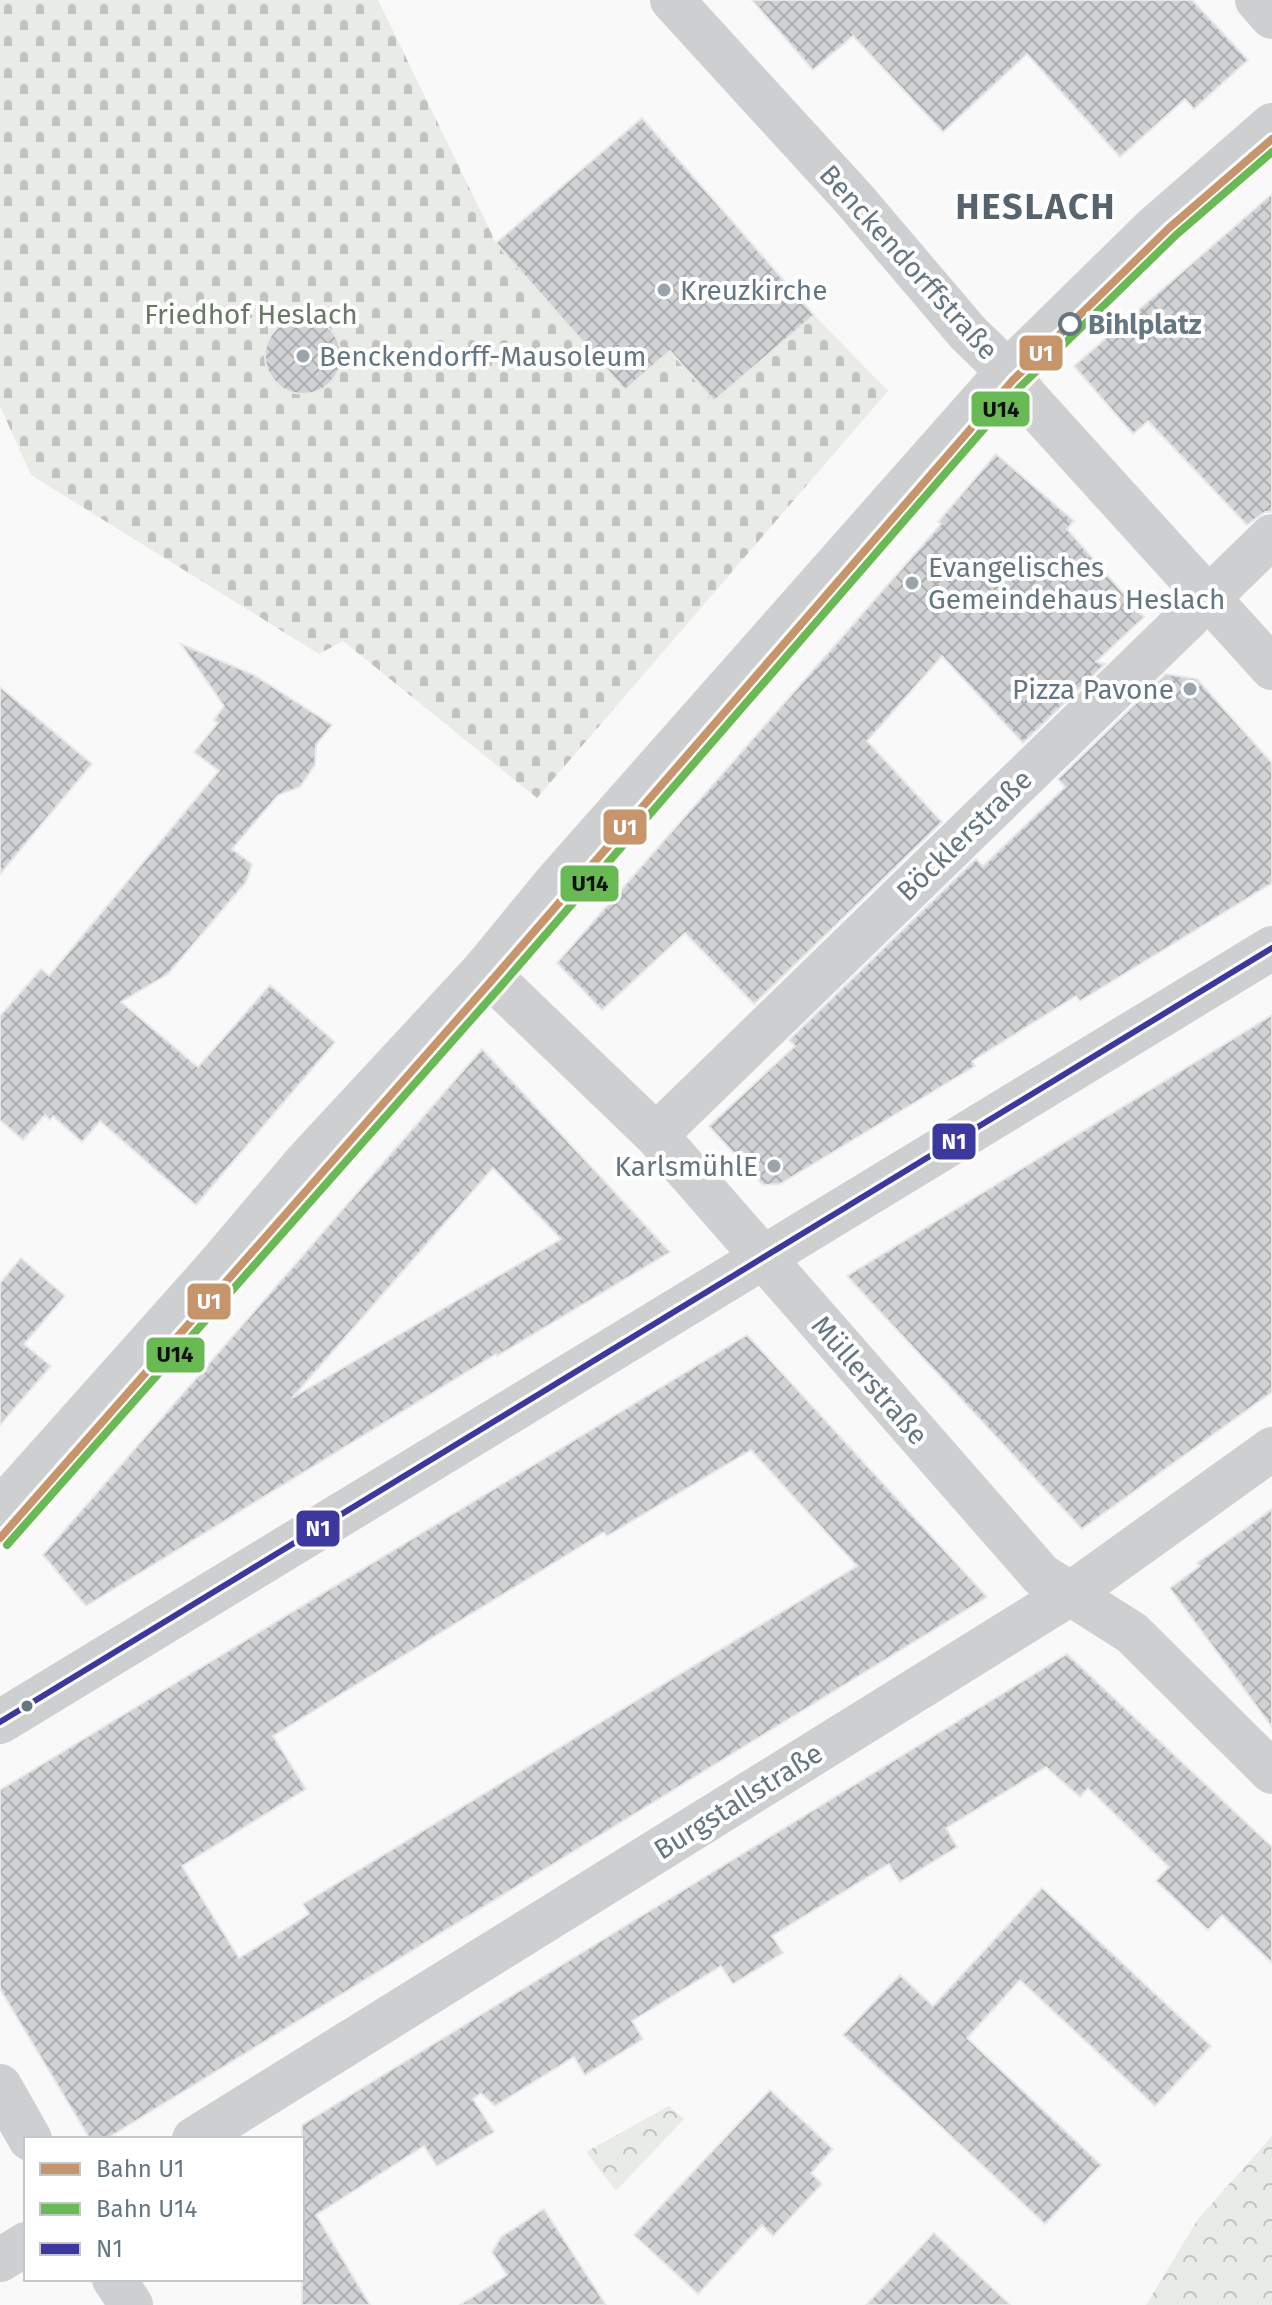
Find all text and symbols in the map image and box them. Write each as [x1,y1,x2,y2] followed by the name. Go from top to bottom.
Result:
[813,158,1005,366] street label: Benckendorffstraße
[955,185,1117,229] district label: HESLACH
[680,274,828,307] place label: Kreuzkirche
[655,281,673,299] marker: Kreuzkirche
[144,298,358,331] park label: Friedhof Heslach
[1088,308,1202,341] place label: Bihlplatz
[1059,313,1081,335] marker: Bihlplatz
[1018,334,1064,372] line badge: U1
[319,340,647,373] place label: Benckendorff-Mausoleum
[1029,340,1053,367] text: U1
[294,347,312,365] marker: Benckendorff-Mausoleum
[970,390,1031,428] line badge: U14
[983,396,1019,423] text: U14
[928,551,1225,616] place label: Evangelisches Gemeindehaus Heslach
[903,574,921,592] marker: Evangelisches Gemeindehaus Heslach
[1012,673,1174,706] place label: Pizza Pavone
[1181,680,1199,698] marker: Pizza Pavone
[890,763,1039,908] street label: Böcklerstraße
[602,808,648,846] line badge: U1
[613,814,637,841] text: U1
[559,864,620,903] line badge: U14
[572,870,608,897] text: U14
[931,1122,977,1161] line badge: N1
[942,1128,966,1155] text: N1
[614,1150,758,1183] place label: KarlsmühlE
[765,1157,783,1175] marker: KarlsmühlE
[186,1282,232,1321] line badge: U1
[197,1288,221,1315] text: U1
[805,1309,935,1452] street label: Müllerstraße
[145,1336,206,1374] line badge: U14
[157,1341,193,1368] text: U14
[295,1509,341,1548] line badge: N1
[306,1515,330,1542] text: N1
[19,1698,35,1714] unlabelled marker
[648,1736,829,1866] street label: Burgstallstraße
[24,2137,304,2281] legend
[96,2155,184,2183] text: Bahn U1
[96,2195,197,2223] text: Bahn U14
[96,2235,123,2263] text: N1

